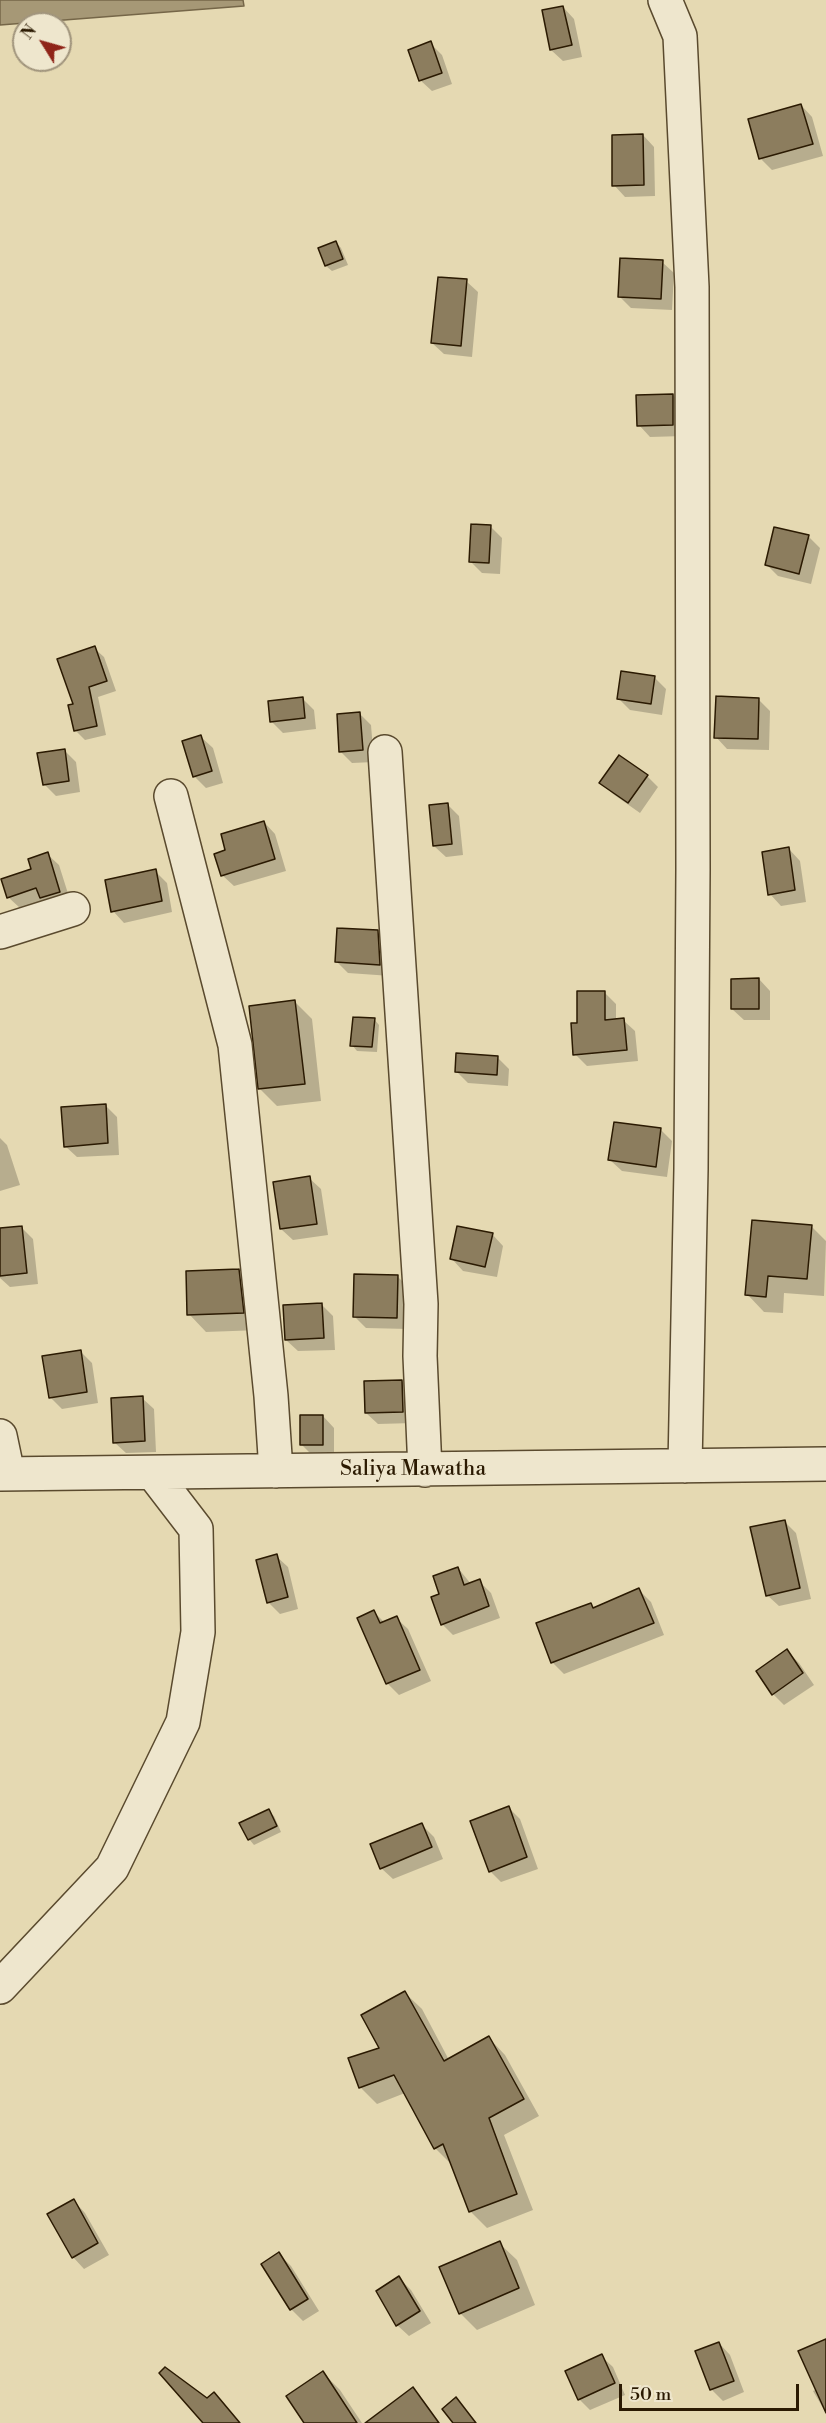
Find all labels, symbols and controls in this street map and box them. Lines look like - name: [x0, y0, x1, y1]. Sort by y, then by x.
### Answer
- north arrow: [12, 12, 72, 72]
- text: N: [17, 21, 41, 43]
- street label: Saliya Mawatha: [340, 1457, 486, 1483]
- scale bar: [622, 2372, 802, 2410]
- text: 50 m: [630, 2383, 671, 2406]

